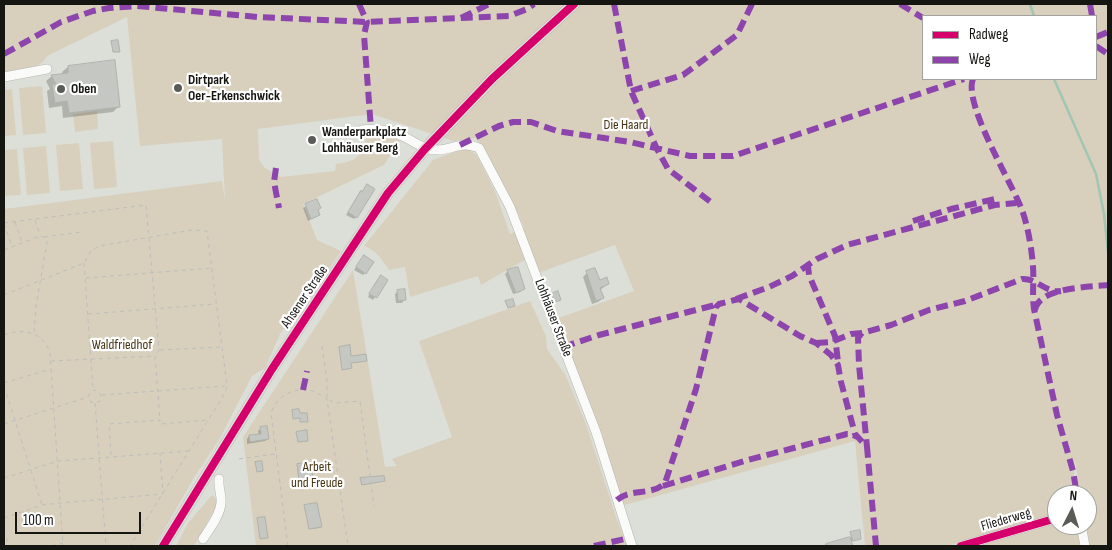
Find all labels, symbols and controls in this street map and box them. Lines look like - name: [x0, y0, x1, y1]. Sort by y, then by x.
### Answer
- legend: [922, 15, 1097, 80]
- text: Radweg: [969, 25, 1008, 44]
- text: Weg: [969, 50, 991, 69]
- place label: Dirtpark Oer-Erkenschwick: [188, 72, 280, 104]
- place label: Oben: [71, 81, 97, 97]
- marker: Dirtpark Oer-Erkenschwick: [172, 82, 184, 94]
- marker: Oben: [55, 83, 67, 95]
- park label: Die Haard: [604, 117, 648, 133]
- place label: Wanderparkplatz Lohhäuser Berg: [322, 124, 406, 156]
- marker: Wanderparkplatz Lohhäuser Berg: [306, 134, 318, 146]
- street label: Ahsener Straße: [278, 263, 332, 331]
- street label: Lohhäuser Straße: [530, 277, 576, 359]
- park label: Waldfriedhof: [92, 337, 152, 353]
- park label: Arbeit und Freude: [291, 459, 343, 492]
- north arrow: [1047, 485, 1097, 535]
- text: N: [1069, 487, 1078, 504]
- scale bar: [18, 502, 144, 534]
- street label: Fliederweg: [979, 505, 1033, 535]
- text: 100 m: [23, 511, 54, 530]

